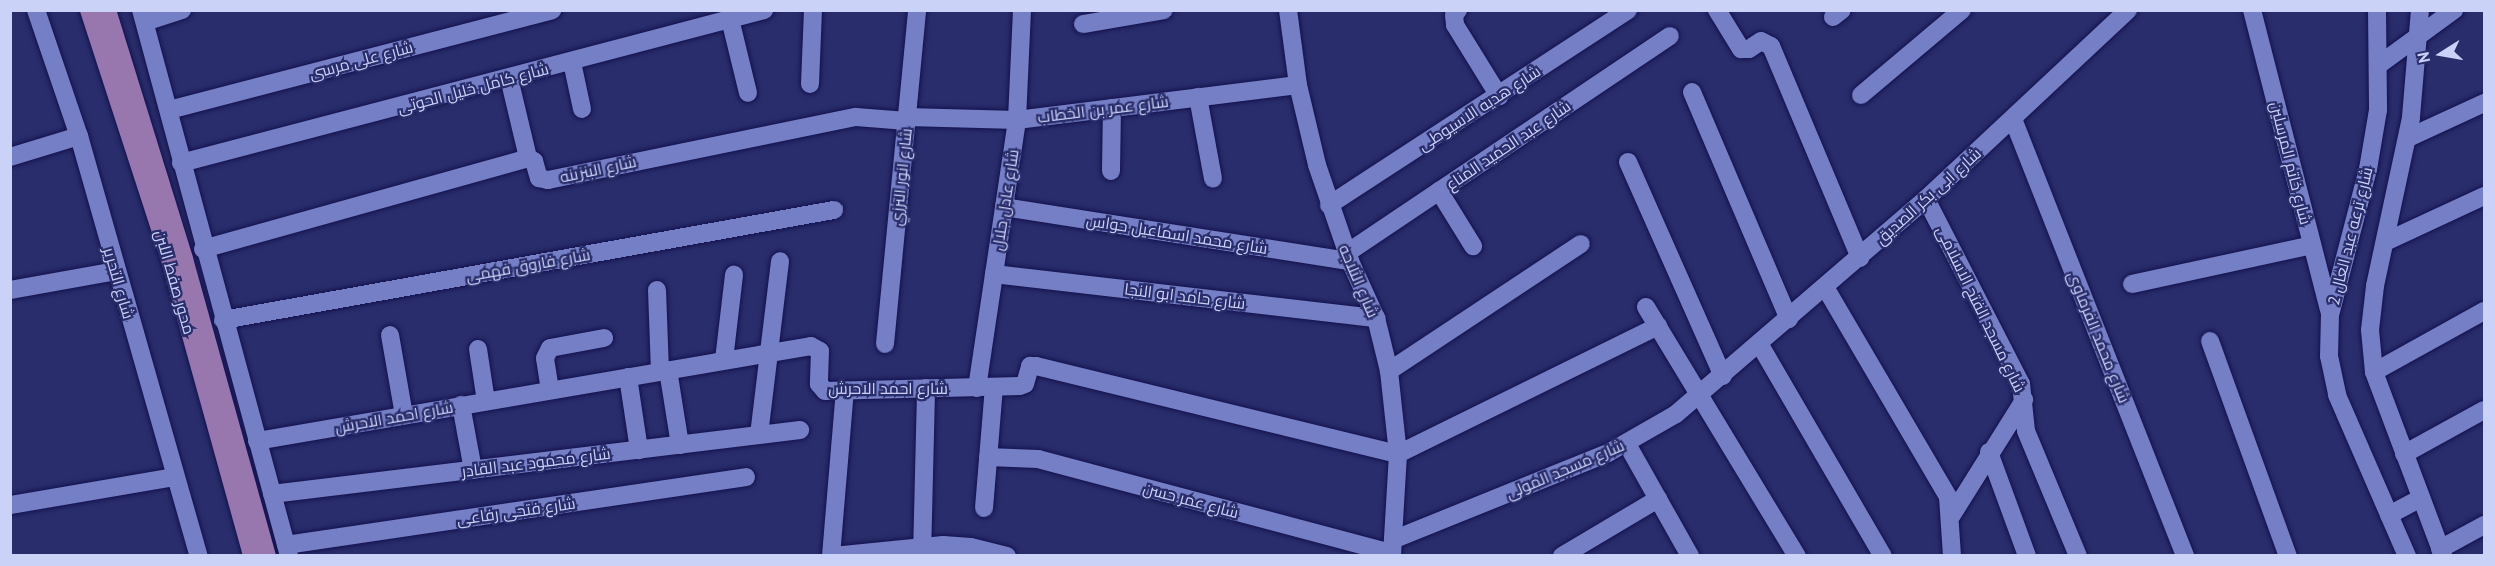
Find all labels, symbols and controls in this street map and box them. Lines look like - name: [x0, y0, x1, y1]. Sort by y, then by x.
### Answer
- north arrow: [2411, 24, 2471, 84]
- street label: شارع على مرسى: [307, 37, 415, 83]
- text: N: [2413, 50, 2434, 65]
- street label: شارع كامل خليل الحوتى: [395, 59, 551, 117]
- street label: شارع هديه الاسيوطى: [1414, 61, 1544, 155]
- street label: شارع عمر بن الخطاب: [1036, 91, 1170, 127]
- street label: شارع عبد الحميد المناع: [1442, 96, 1574, 194]
- street label: شارع خاتم المرسلين: [2266, 99, 2316, 227]
- street label: شارع انور الترزي: [886, 127, 916, 227]
- street label: شارع ابى بكر الصديق: [1871, 143, 1985, 249]
- street label: شارع عادل جلال: [988, 148, 1022, 252]
- street label: شارع البنزينه: [558, 152, 638, 186]
- street label: شارع ترعه عبد العال 2: [2324, 165, 2376, 307]
- street label: شارع محمد اسماعيل حواس: [1085, 210, 1269, 258]
- street label: شارع مسجد الفتح الاسلامى: [1932, 223, 2030, 395]
- street label: محور صفط اللبن: [151, 228, 199, 336]
- street label: شارع الثلاجه: [1335, 242, 1383, 320]
- street label: شارع التحرير: [100, 245, 138, 321]
- street label: شارع فاروق فهمى: [464, 245, 592, 285]
- street label: شارع محمد الفرماوى: [2064, 268, 2134, 406]
- street label: شارع حامد ابو النجا: [1123, 279, 1247, 313]
- street label: شارع احمد الاحرش: [828, 378, 948, 398]
- street label: شارع احمد الاحرش: [333, 397, 455, 437]
- street label: شارع مسجد المولى: [1503, 435, 1627, 503]
- street label: شارع محمود عبد القادر: [460, 443, 612, 481]
- street label: شارع عمر حسن: [1141, 478, 1241, 522]
- street label: شارع فتحى رفاعى: [455, 493, 577, 529]

